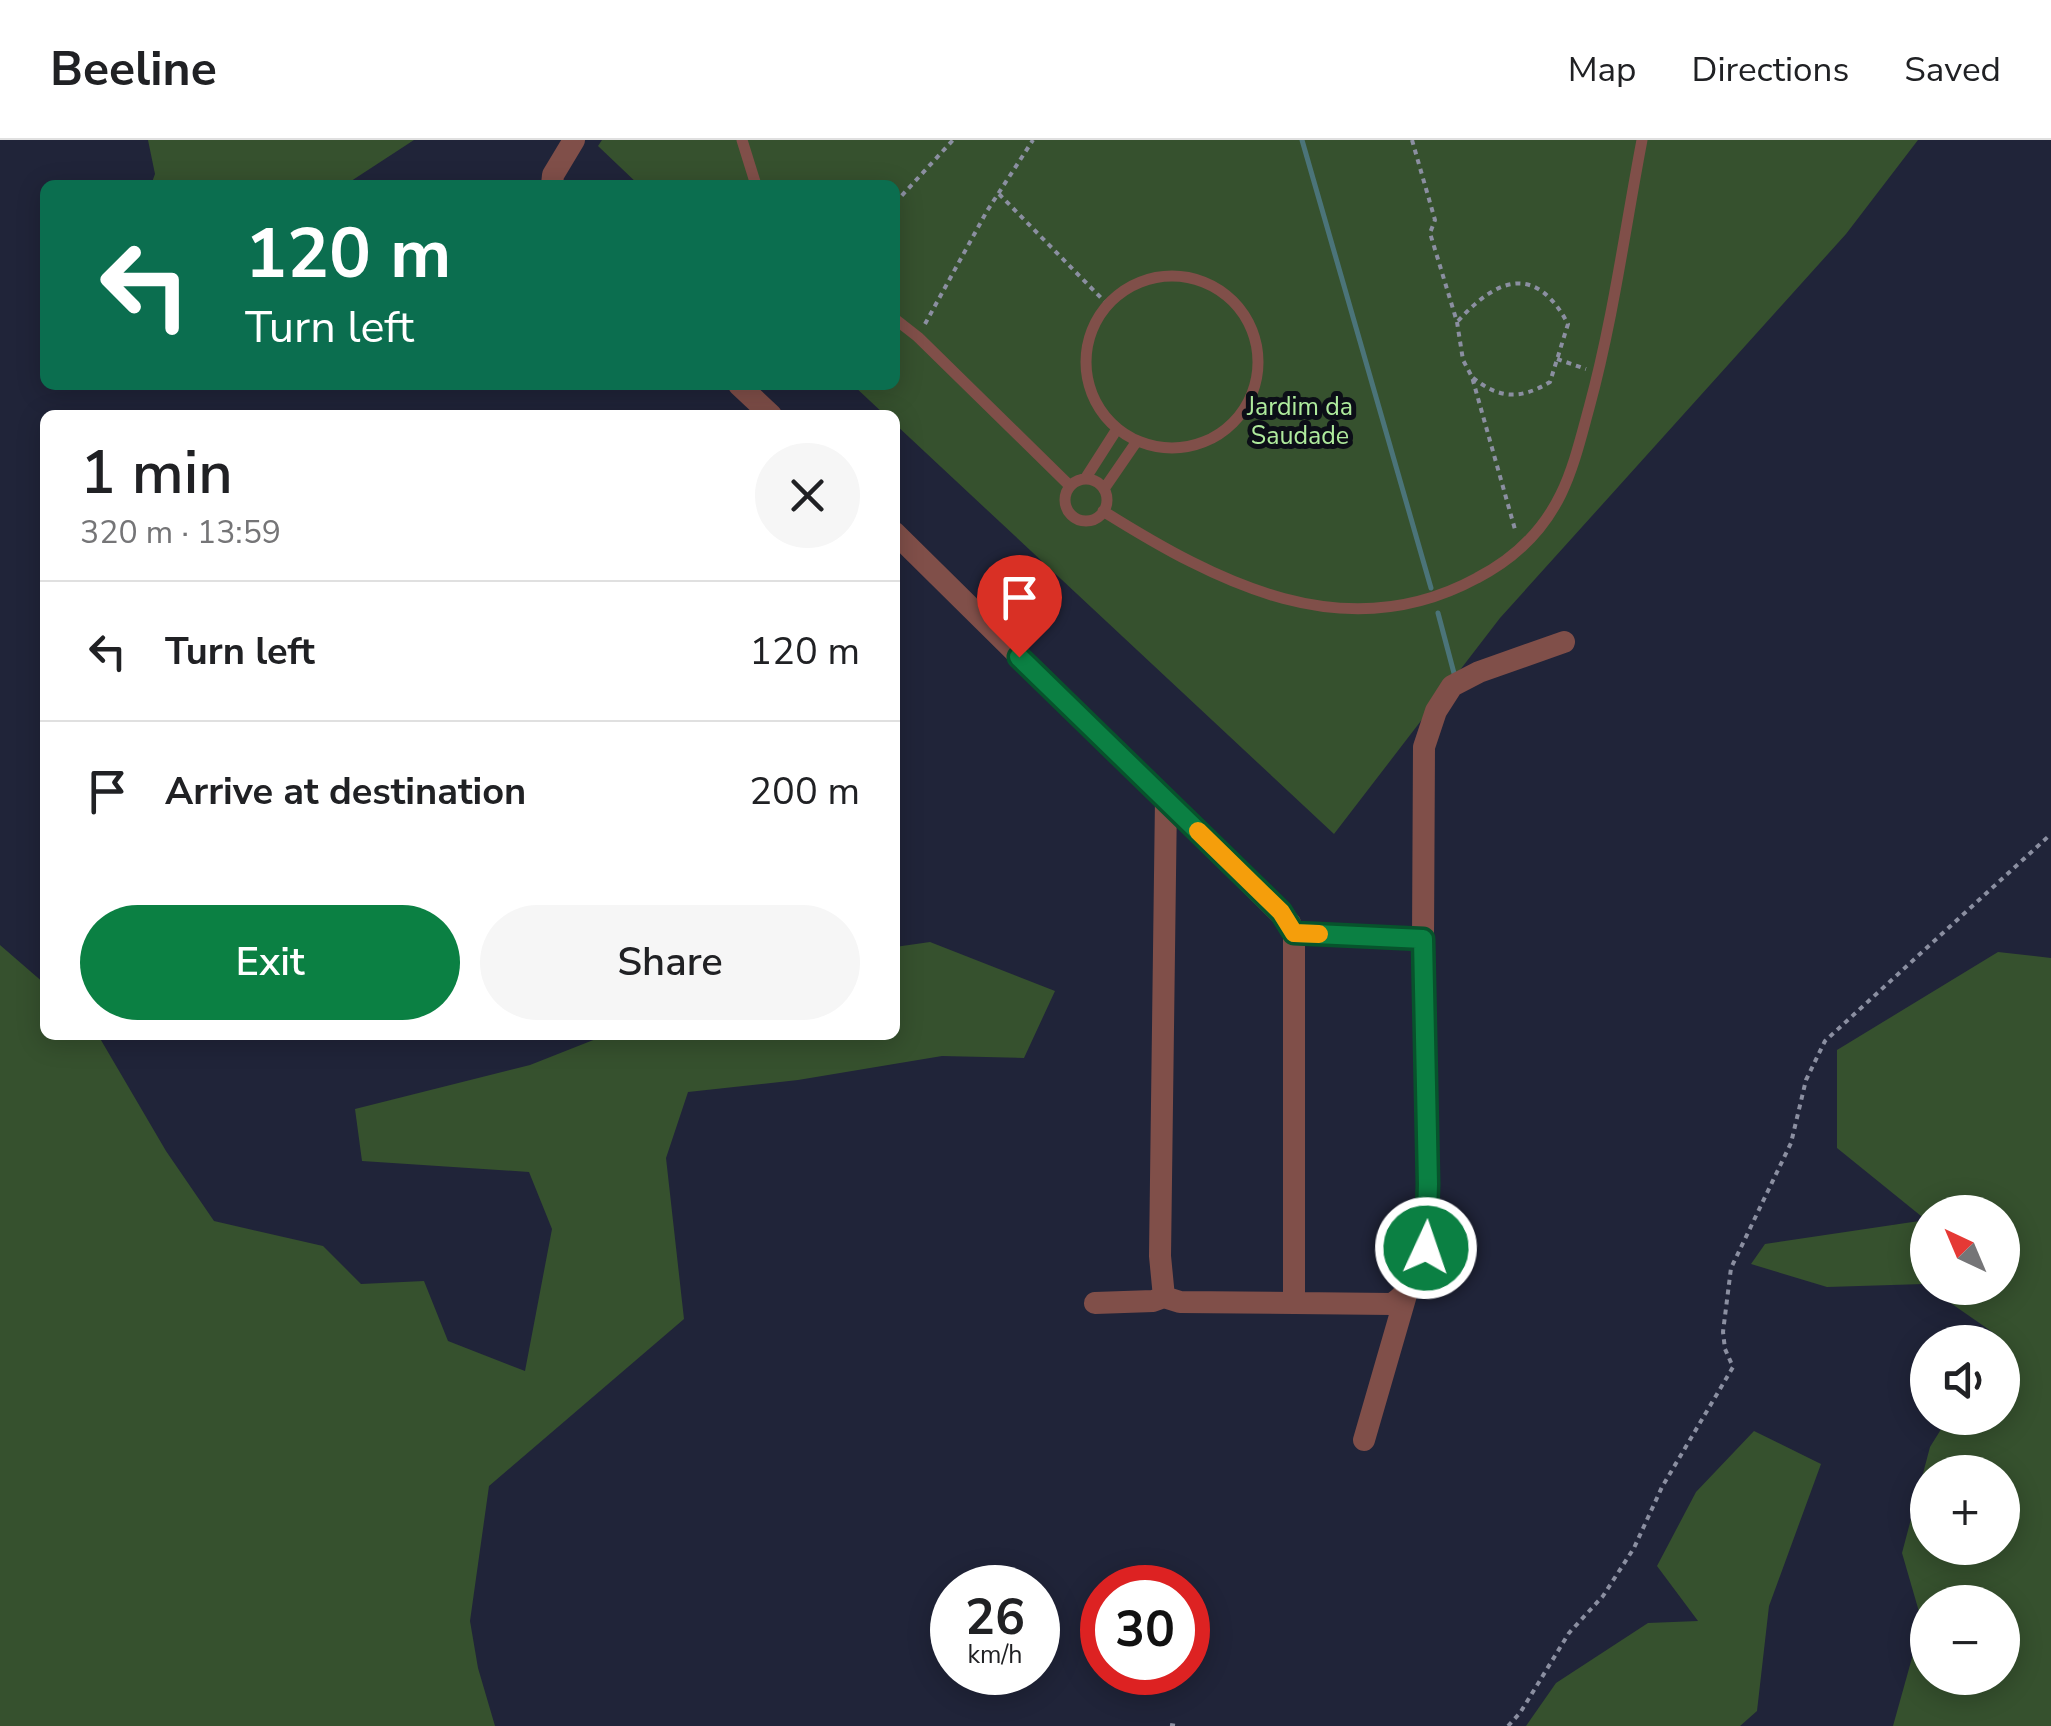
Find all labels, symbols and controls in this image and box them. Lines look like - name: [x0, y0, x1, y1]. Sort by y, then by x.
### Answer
- text: Beeline: [50, 36, 217, 102]
- text: Map: [1568, 46, 1637, 93]
- text: Directions: [1692, 46, 1849, 93]
- text: Saved: [1904, 46, 2001, 93]
- text: 120 m: [245, 206, 451, 302]
- icon: left: [80, 220, 210, 350]
- text: Turn left: [245, 297, 414, 358]
- park label: Jardim da Saudade: [1246, 390, 1353, 453]
- text: 1 min: [80, 432, 233, 514]
- button: close: [755, 443, 860, 548]
- text: 320 m · 13:59: [80, 511, 281, 554]
- pin: [977, 555, 1062, 658]
- icon: arrive: [992, 570, 1047, 625]
- icon: left: [80, 624, 135, 679]
- text: Turn left: [165, 626, 315, 677]
- text: 120 m: [749, 626, 860, 677]
- icon: arrive: [80, 764, 135, 819]
- text: Arrive at destination: [165, 766, 526, 817]
- text: 200 m: [749, 766, 860, 817]
- button: Exit: [80, 905, 460, 1020]
- button: Share: [480, 905, 860, 1020]
- north arrow: [1910, 1195, 2020, 1305]
- map controls: [1910, 1195, 2020, 1695]
- position arrow: [1374, 1196, 1478, 1300]
- button: sound: [1910, 1325, 2020, 1435]
- button: +: [1910, 1455, 2020, 1565]
- speed limit sign: 30: [1080, 1565, 1210, 1695]
- text: 26: [965, 1583, 1025, 1652]
- button: −: [1910, 1585, 2020, 1695]
- text: km/h: [967, 1638, 1023, 1672]

